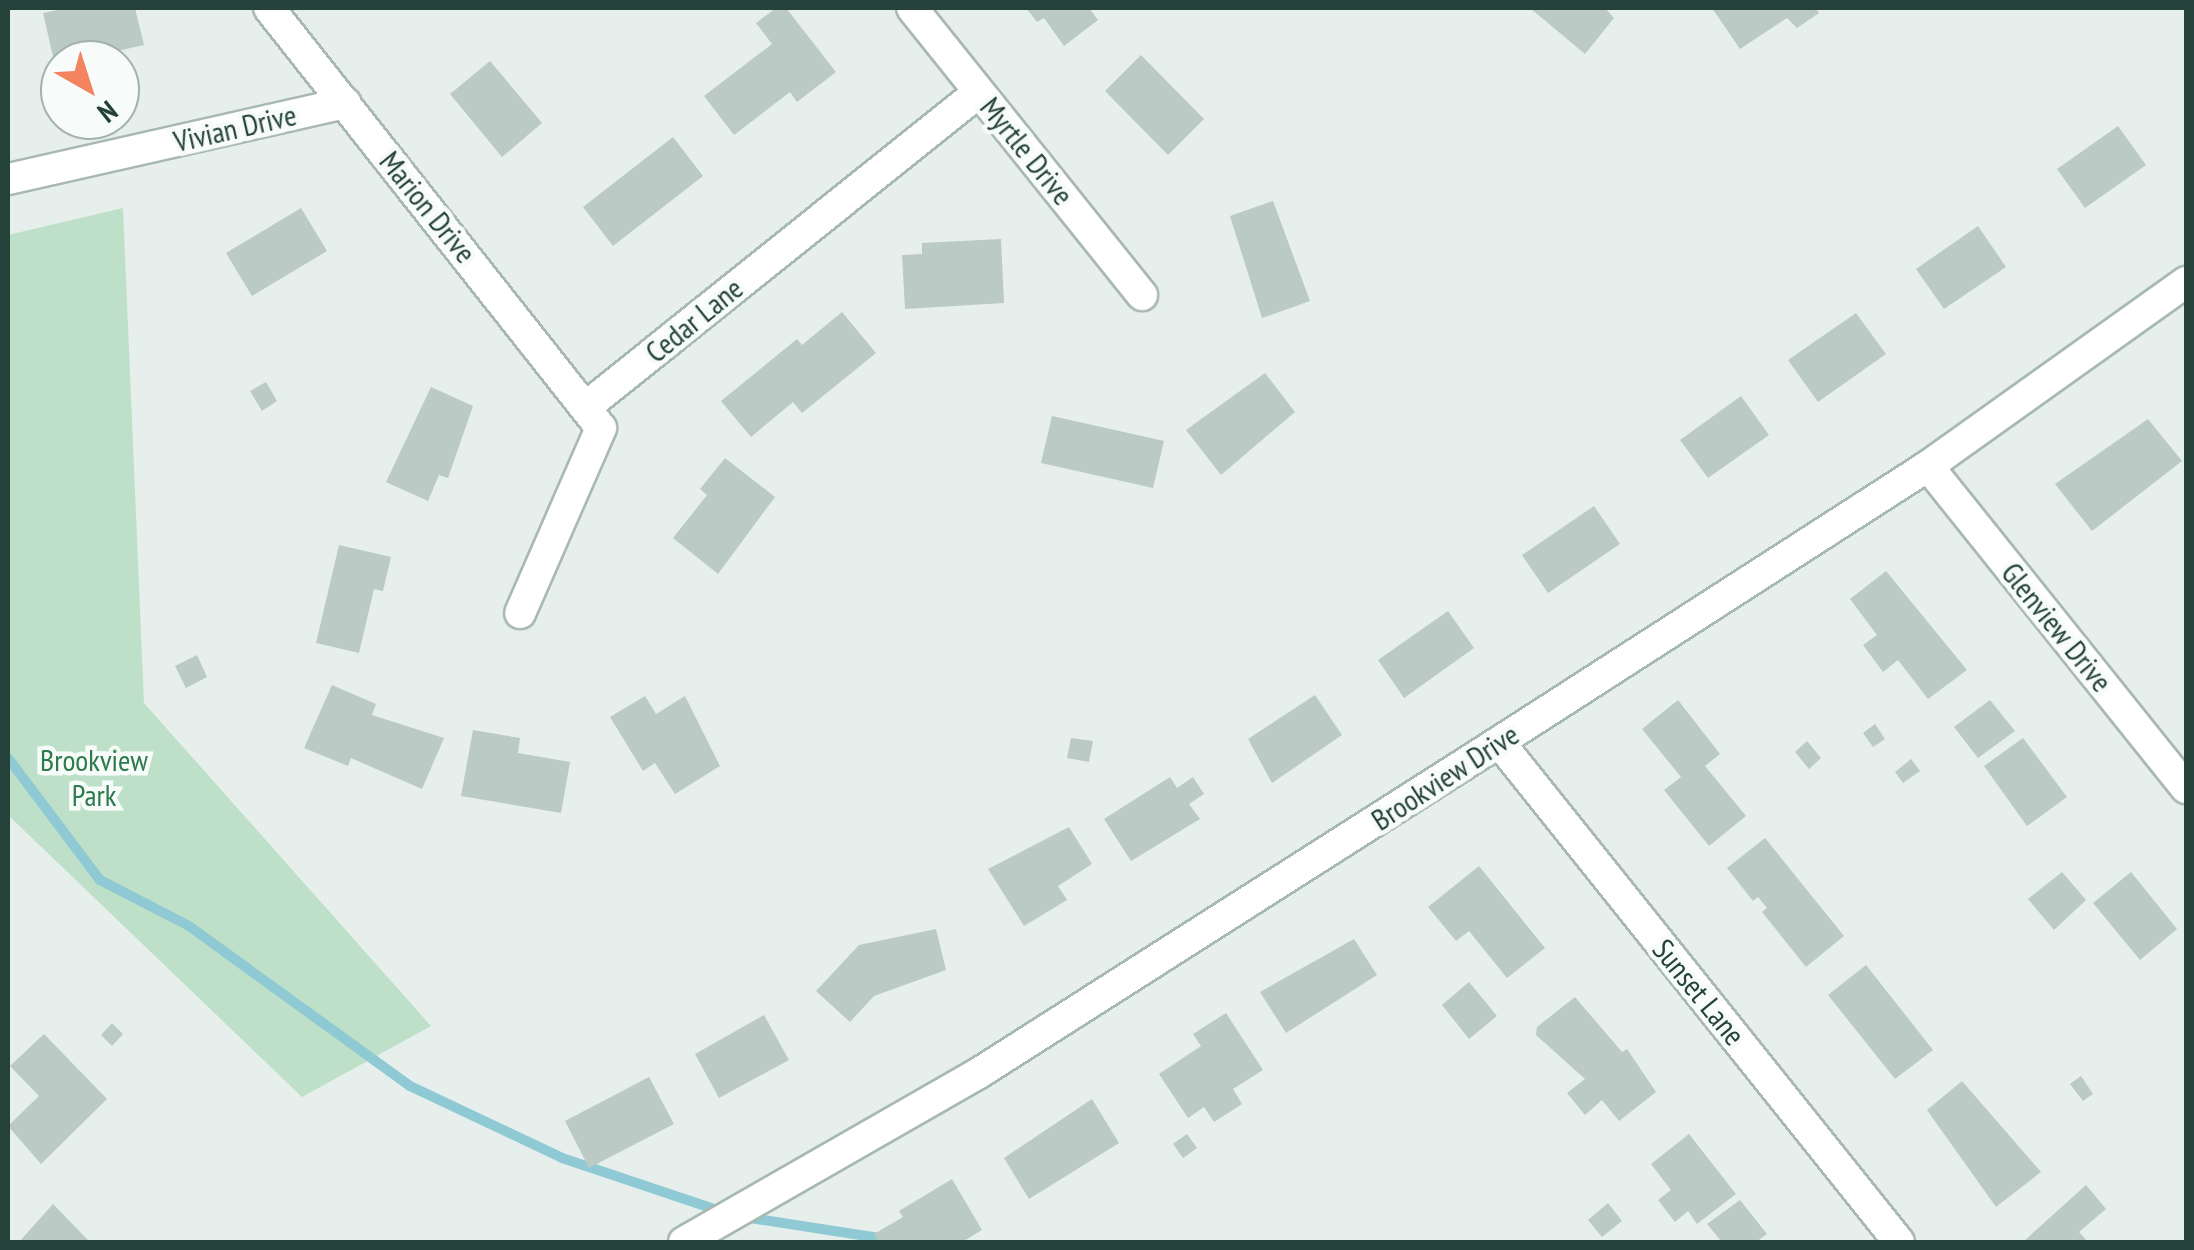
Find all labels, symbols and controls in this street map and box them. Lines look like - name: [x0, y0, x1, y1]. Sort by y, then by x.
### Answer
- north arrow: [40, 40, 140, 140]
- street label: Myrtle Drive: [973, 90, 1081, 212]
- text: N: [90, 93, 125, 131]
- street label: Vivian Drive: [170, 96, 300, 160]
- street label: Marion Drive: [372, 144, 484, 270]
- street label: Cedar Lane: [638, 270, 750, 370]
- street label: Glenview Drive: [1994, 555, 2120, 699]
- street label: Brookview Drive: [1364, 716, 1526, 838]
- park label: Brookview Park: [40, 742, 148, 812]
- street label: Sunset Lane: [1645, 932, 1753, 1052]

